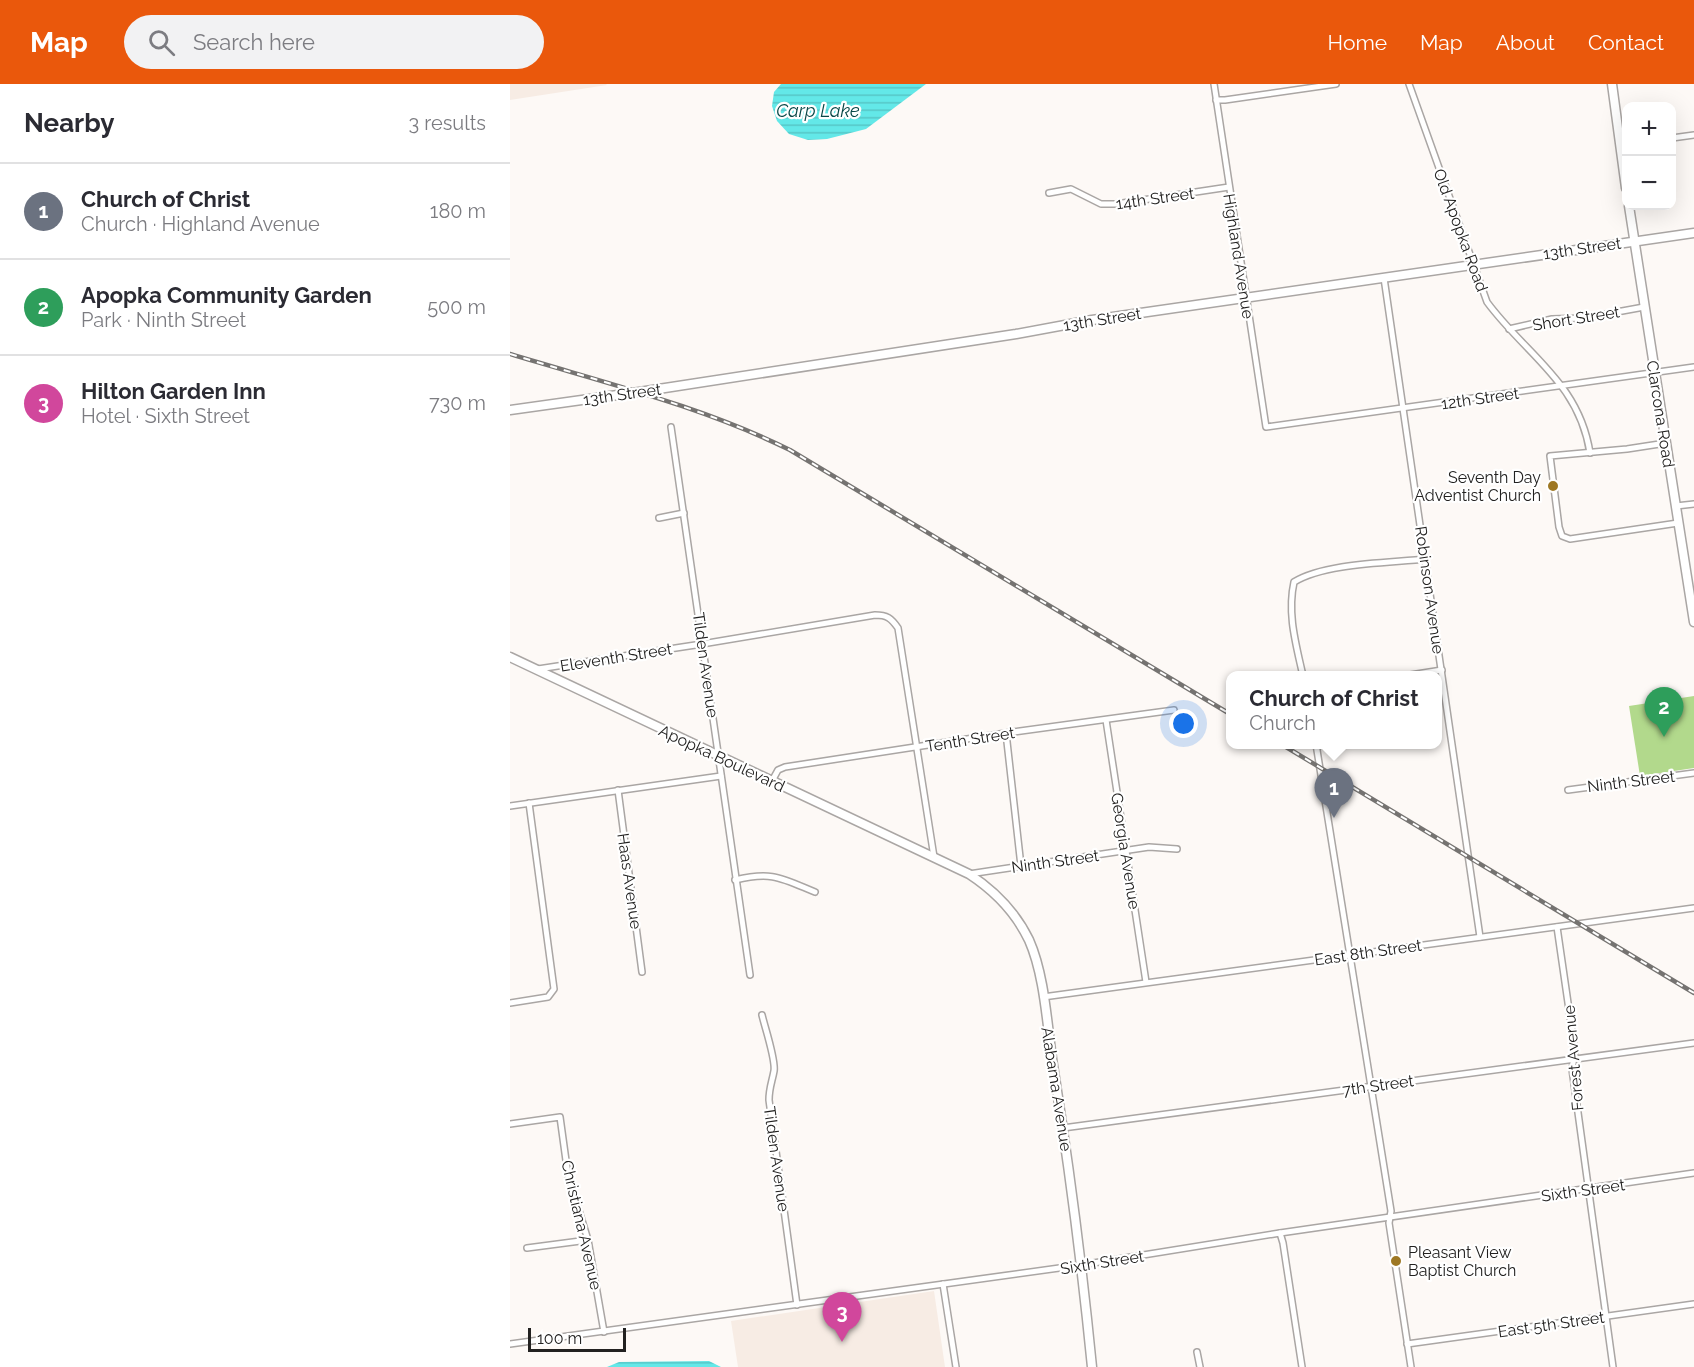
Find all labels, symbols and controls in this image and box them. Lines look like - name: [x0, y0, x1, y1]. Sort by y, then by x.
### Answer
- search box: [124, 15, 544, 69]
- text: Map: [30, 26, 88, 59]
- icon: search: [145, 26, 178, 59]
- text: Search here: [193, 29, 315, 55]
- text: Home: [1328, 30, 1387, 55]
- text: Map: [1420, 30, 1463, 55]
- text: About: [1496, 30, 1555, 55]
- text: Contact: [1588, 30, 1664, 55]
- water label: Carp Lake: [776, 100, 860, 121]
- map controls: [1622, 102, 1676, 210]
- button: +: [1622, 102, 1676, 156]
- text: Nearby: [24, 108, 114, 138]
- text: 3 results: [408, 111, 486, 135]
- button: −: [1622, 156, 1676, 210]
- street label: Old Apopka Road: [1429, 166, 1492, 294]
- street label: 14th Street: [1115, 184, 1196, 213]
- text: Church of Christ: [81, 186, 250, 212]
- street label: Highland Avenue: [1219, 192, 1258, 320]
- text: 1: [39, 199, 48, 223]
- text: 180 m: [430, 199, 486, 223]
- text: Church · Highland Avenue: [81, 212, 320, 236]
- street label: 13th Street: [1542, 234, 1623, 263]
- text: Apopka Community Garden: [81, 282, 372, 308]
- text: 2: [38, 295, 49, 319]
- text: 500 m: [427, 295, 486, 319]
- street label: Short Street: [1531, 302, 1622, 335]
- street label: 13th Street: [1062, 304, 1143, 335]
- text: Park · Ninth Street: [81, 308, 246, 332]
- street label: Clarcona Road: [1643, 359, 1678, 469]
- text: Hilton Garden Inn: [81, 378, 266, 404]
- street label: 13th Street: [582, 380, 663, 409]
- street label: 12th Street: [1440, 384, 1521, 413]
- text: 3: [38, 391, 49, 415]
- text: 730 m: [429, 391, 486, 415]
- text: Hotel · Sixth Street: [81, 404, 250, 428]
- place label: Seventh Day Adventist Church: [1414, 468, 1541, 505]
- marker: Seventh Day Adventist Church: [1546, 479, 1560, 493]
- street label: Robinson Avenue: [1411, 525, 1448, 655]
- street label: Tilden Avenue: [689, 611, 722, 719]
- street label: Eleventh Street: [559, 639, 674, 676]
- popup: [1226, 671, 1442, 749]
- text: Church of Christ: [1249, 685, 1419, 711]
- pin: 2: [1644, 688, 1684, 737]
- your location: [1169, 709, 1198, 738]
- text: Church: [1249, 711, 1316, 735]
- street label: Apopka Boulevard: [656, 721, 788, 796]
- street label: Tenth Street: [924, 723, 1017, 756]
- street label: Ninth Street: [1586, 767, 1677, 796]
- pin: 1: [1314, 768, 1354, 818]
- street label: Georgia Avenue: [1107, 792, 1144, 911]
- street label: Haas Avenue: [613, 832, 646, 930]
- street label: Ninth Street: [1010, 846, 1101, 877]
- street label: East 8th Street: [1313, 935, 1424, 969]
- street label: Forest Avenue: [1559, 1004, 1588, 1112]
- street label: Alabama Avenue: [1037, 1026, 1076, 1153]
- street label: 7th Street: [1341, 1071, 1416, 1100]
- street label: Tilden Avenue: [760, 1105, 793, 1213]
- street label: Christiana Avenue: [557, 1158, 606, 1292]
- street label: Sixth Street: [1540, 1175, 1627, 1206]
- place label: Pleasant View Baptist Church: [1408, 1243, 1516, 1280]
- street label: Sixth Street: [1059, 1246, 1146, 1278]
- marker: Pleasant View Baptist Church: [1389, 1254, 1403, 1268]
- pin: 3: [822, 1292, 862, 1342]
- street label: East 5th Street: [1497, 1308, 1606, 1341]
- scale bar: [528, 1325, 626, 1352]
- text: 100 m: [537, 1329, 582, 1348]

